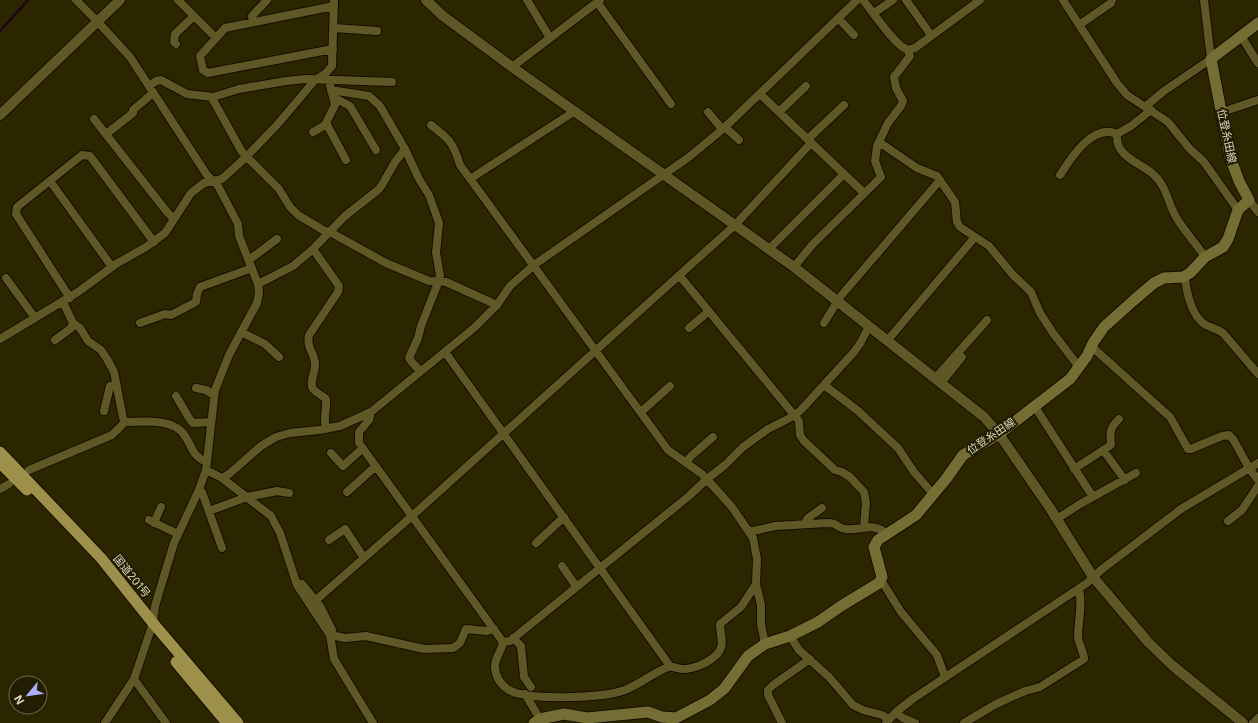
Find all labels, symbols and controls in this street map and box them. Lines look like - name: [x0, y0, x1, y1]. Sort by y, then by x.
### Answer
- street label: 位登糸田線: [1214, 108, 1240, 164]
- street label: 位登糸田線: [964, 415, 1018, 457]
- street label: 国道201号: [110, 552, 154, 600]
- north arrow: [8, 675, 48, 715]
- text: N: [11, 693, 27, 707]

